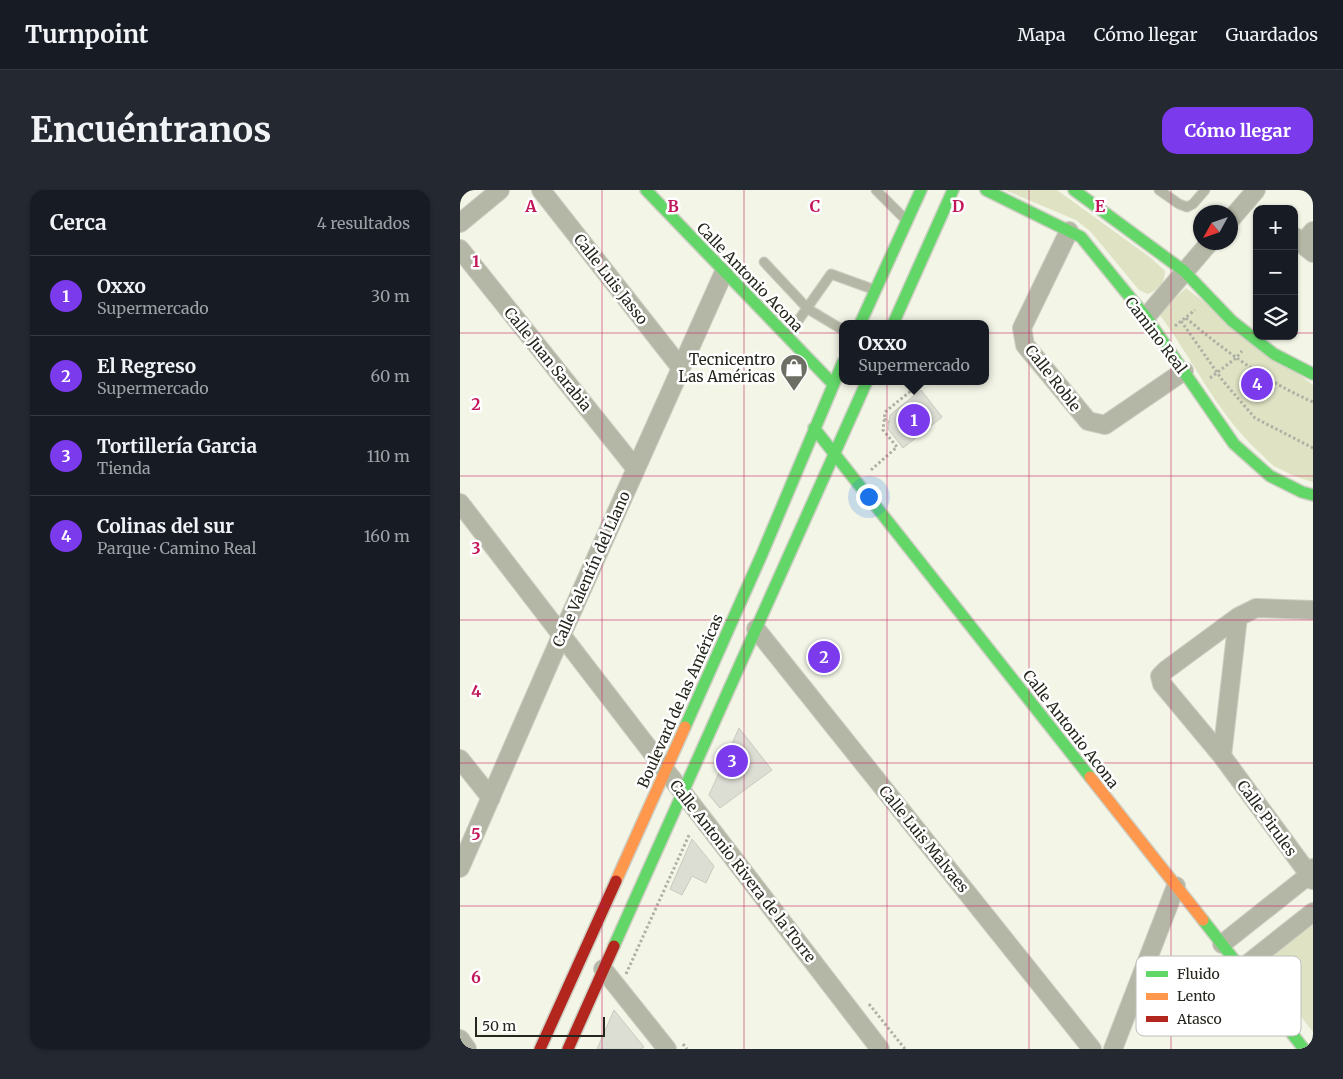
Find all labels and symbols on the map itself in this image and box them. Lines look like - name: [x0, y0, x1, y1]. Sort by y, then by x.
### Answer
- text: A: [524, 196, 537, 216]
- text: B: [667, 196, 679, 216]
- text: C: [810, 196, 820, 216]
- text: D: [952, 196, 964, 216]
- text: E: [1095, 196, 1106, 216]
- north arrow: [1193, 205, 1238, 250]
- street label: Calle Antonio Acona: [693, 218, 807, 336]
- street label: Calle Luis Jasso: [570, 230, 652, 328]
- text: 1: [472, 251, 480, 271]
- street label: Camino Real: [1121, 293, 1191, 377]
- street label: Calle Juan Sarabia: [500, 303, 596, 415]
- street label: Calle Roble: [1021, 341, 1085, 415]
- place label: Tecnicentro Las Américas: [678, 350, 775, 386]
- shop icon: Tecnicentro Las Américas: [779, 353, 809, 392]
- pin: 4: [1241, 365, 1273, 403]
- text: 2: [471, 394, 481, 414]
- pin: 1: [898, 401, 930, 439]
- your location: [856, 484, 882, 510]
- street label: Calle Valentín del Llano: [548, 488, 634, 650]
- text: 3: [471, 538, 481, 558]
- street label: Boulevard de las Américas: [633, 611, 727, 791]
- pin: 2: [808, 638, 840, 676]
- street label: Calle Antonio Acona: [1019, 666, 1123, 792]
- text: 4: [471, 681, 481, 701]
- pin: 3: [716, 742, 748, 780]
- street label: Calle Antonio Rivera de la Torre: [666, 776, 820, 966]
- street label: Calle Pirules: [1233, 776, 1301, 860]
- street label: Calle Luis Malvaes: [875, 782, 973, 896]
- text: 5: [471, 824, 481, 844]
- legend: [1136, 956, 1301, 1036]
- text: Fluido: [1177, 965, 1220, 983]
- text: 6: [471, 967, 481, 987]
- text: Lento: [1177, 987, 1216, 1005]
- text: Atasco: [1176, 1010, 1222, 1028]
- scale bar: [475, 1014, 605, 1037]

